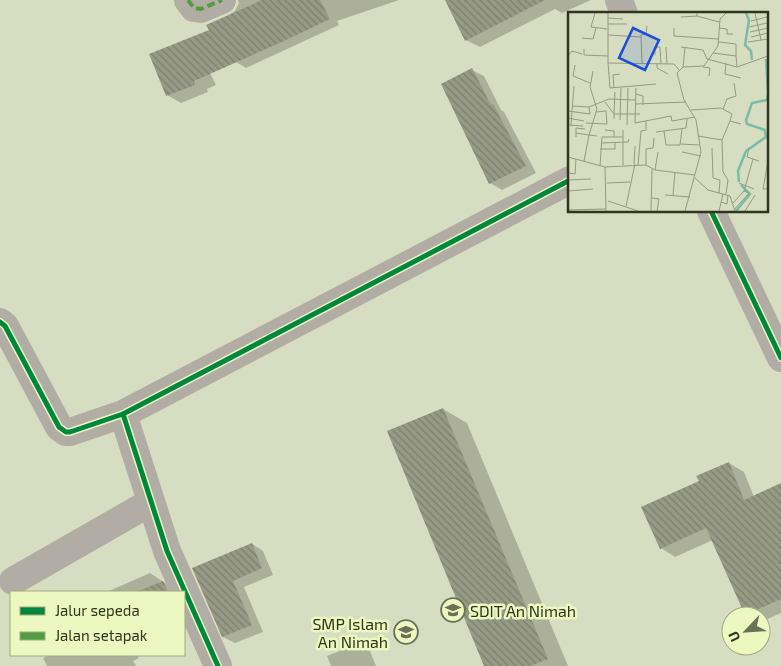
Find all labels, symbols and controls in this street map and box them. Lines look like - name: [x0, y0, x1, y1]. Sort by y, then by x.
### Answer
- inset map: [568, 12, 768, 212]
- legend: [10, 591, 185, 656]
- school or university icon: SDIT An Nimah: [440, 597, 466, 623]
- text: Jalur sepeda: [55, 601, 140, 619]
- place label: SDIT An Nimah: [470, 601, 576, 620]
- north arrow: [721, 606, 771, 656]
- place label: SMP Islam An Nimah: [312, 614, 388, 651]
- school or university icon: SMP Islam An Nimah: [393, 619, 419, 645]
- text: Jalan setapak: [55, 626, 148, 644]
- text: U: [724, 629, 743, 645]

